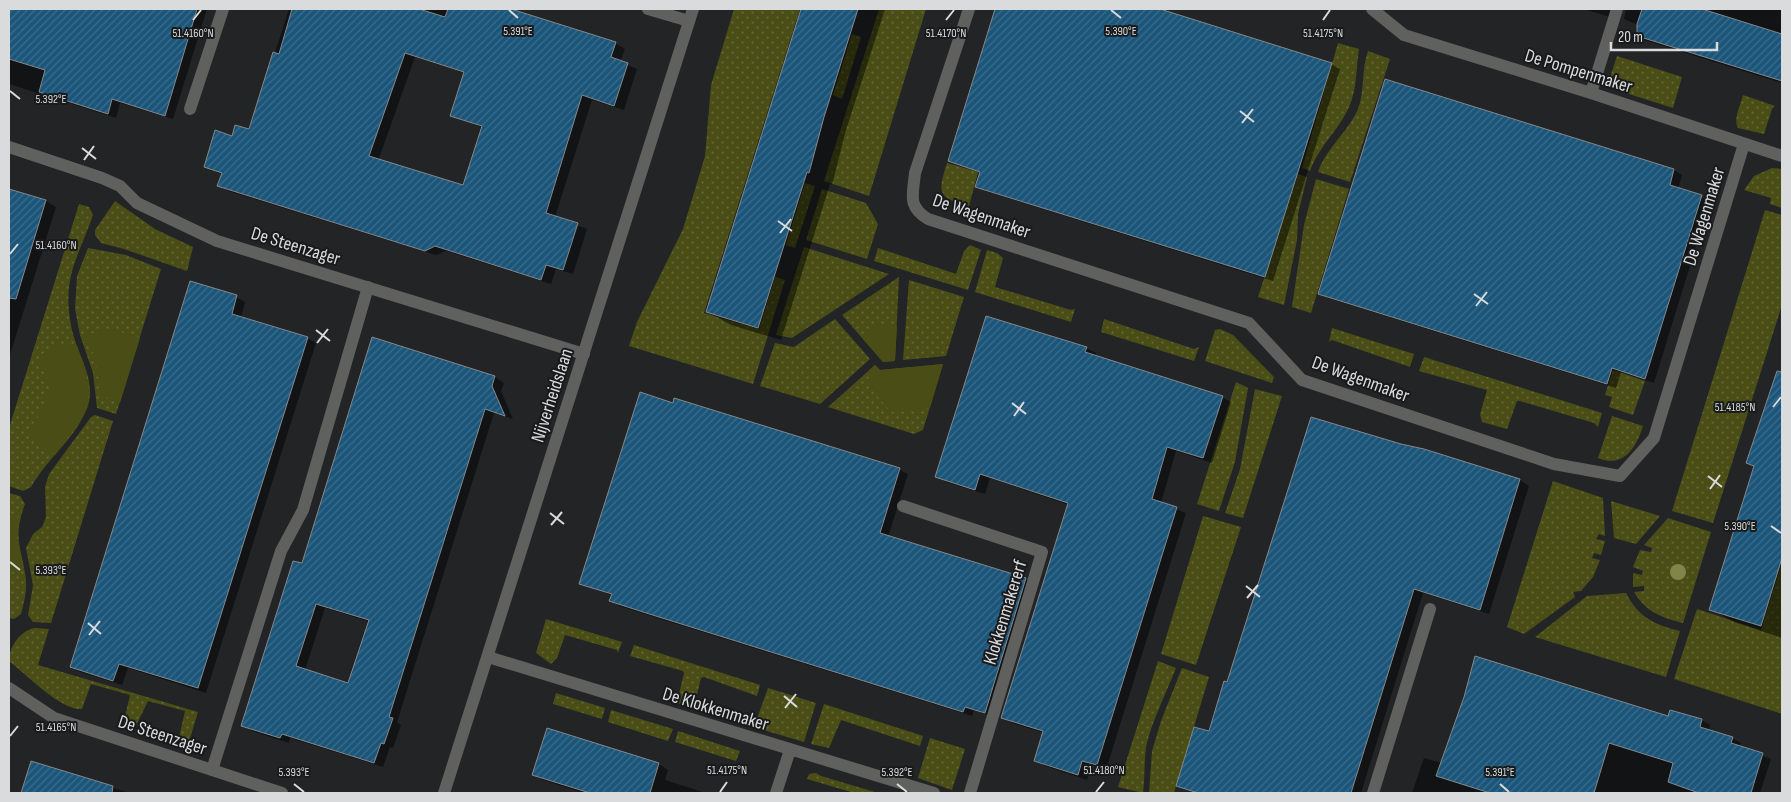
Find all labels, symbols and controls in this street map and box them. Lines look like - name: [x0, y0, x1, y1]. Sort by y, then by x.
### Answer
- scale bar: [1611, 20, 1717, 52]
- text: 5.391°E: [503, 24, 533, 39]
- text: 5.390°E: [1105, 24, 1137, 39]
- text: 51.4160°N: [172, 26, 214, 41]
- text: 51.4170°N: [926, 26, 966, 41]
- text: 51.4175°N: [1303, 26, 1343, 41]
- text: 20 m: [1618, 28, 1643, 47]
- street label: De Pompenmaker: [1522, 44, 1636, 99]
- text: 5.392°E: [36, 92, 66, 107]
- street label: De Wagenmaker: [1679, 164, 1731, 269]
- street label: De Wagenmaker: [930, 189, 1034, 244]
- street label: De Steenzager: [248, 222, 343, 271]
- text: 51.4160°N: [35, 238, 77, 253]
- street label: Nijverheidslaan: [526, 346, 578, 445]
- street label: De Wagenmaker: [1309, 351, 1413, 408]
- text: 51.4185°N: [1715, 400, 1755, 415]
- text: 5.390°E: [1724, 519, 1756, 534]
- street label: Klokkenmakererf: [979, 557, 1032, 668]
- text: 5.393°E: [36, 563, 67, 578]
- street label: De Klokkenmaker: [660, 682, 772, 737]
- street label: De Steenzager: [115, 710, 210, 761]
- text: 51.4165°N: [36, 720, 76, 735]
- text: 51.4175°N: [707, 763, 747, 778]
- text: 51.4180°N: [1083, 763, 1125, 778]
- text: 5.393°E: [279, 765, 310, 780]
- text: 5.392°E: [882, 765, 912, 780]
- text: 5.391°E: [1485, 765, 1515, 780]

